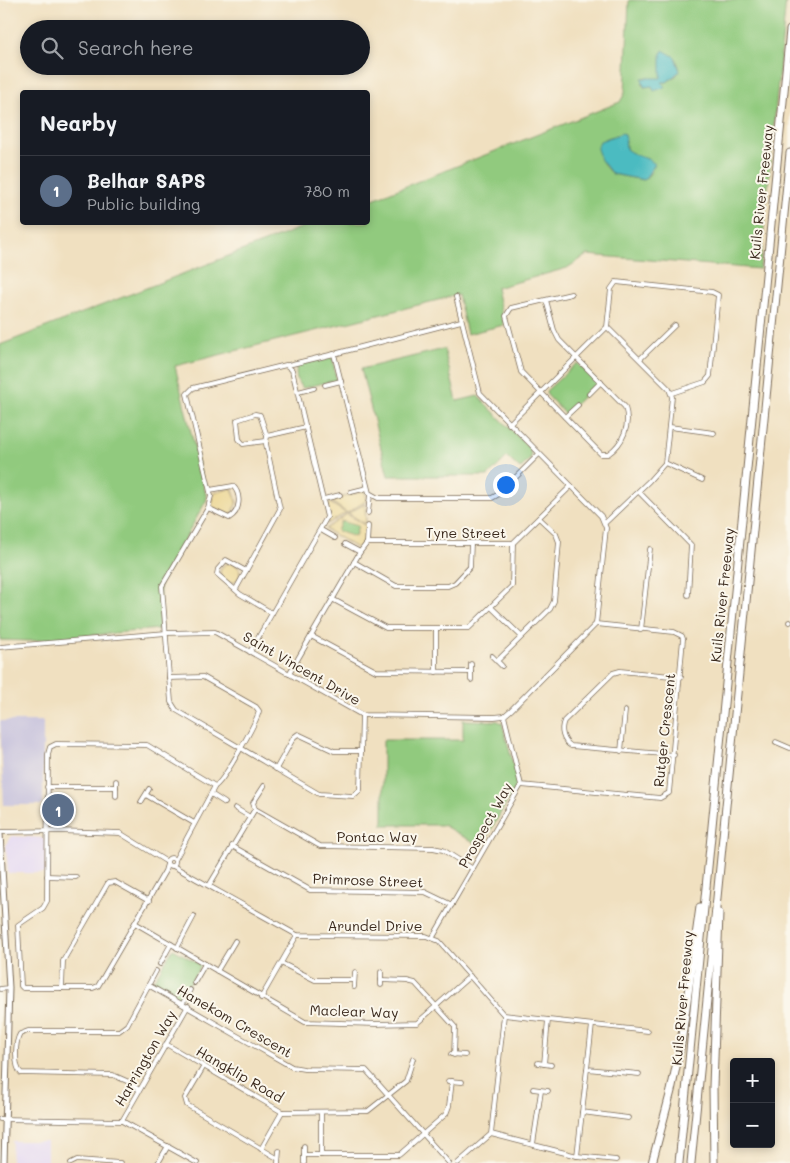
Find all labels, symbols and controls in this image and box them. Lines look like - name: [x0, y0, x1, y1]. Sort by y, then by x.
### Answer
- search box: [20, 20, 370, 75]
- icon: search: [38, 34, 66, 62]
- text: Search here: [78, 35, 194, 60]
- text: Nearby: [40, 109, 117, 136]
- street label: Kuils River Freeway: [744, 124, 778, 260]
- text: Belhar SAPS: [87, 168, 206, 193]
- text: 1: [52, 180, 60, 201]
- text: 780 m: [304, 180, 350, 201]
- text: Public building: [87, 193, 200, 214]
- your location: [493, 472, 519, 498]
- street label: Tyne Street: [426, 523, 506, 542]
- street label: Kuils River Freeway: [705, 527, 739, 663]
- street label: Saint Vincent Drive: [240, 627, 364, 709]
- street label: Rutger Crescent: [649, 672, 679, 788]
- street label: Prospect Way: [454, 779, 516, 871]
- pin: 1: [42, 791, 74, 829]
- street label: Pontac Way: [337, 827, 417, 846]
- street label: Primrose Street: [312, 869, 424, 891]
- street label: Arundel Drive: [328, 916, 422, 935]
- street label: Kuils River Freeway: [667, 930, 697, 1066]
- street label: Hanekom Crescent: [174, 980, 296, 1062]
- street label: Maclear Way: [309, 1000, 399, 1022]
- street label: Harrington Way: [110, 1007, 180, 1109]
- street label: Hangklip Road: [193, 1041, 287, 1107]
- map controls: [730, 1058, 775, 1148]
- button: +: [730, 1058, 775, 1103]
- button: −: [730, 1103, 775, 1148]

